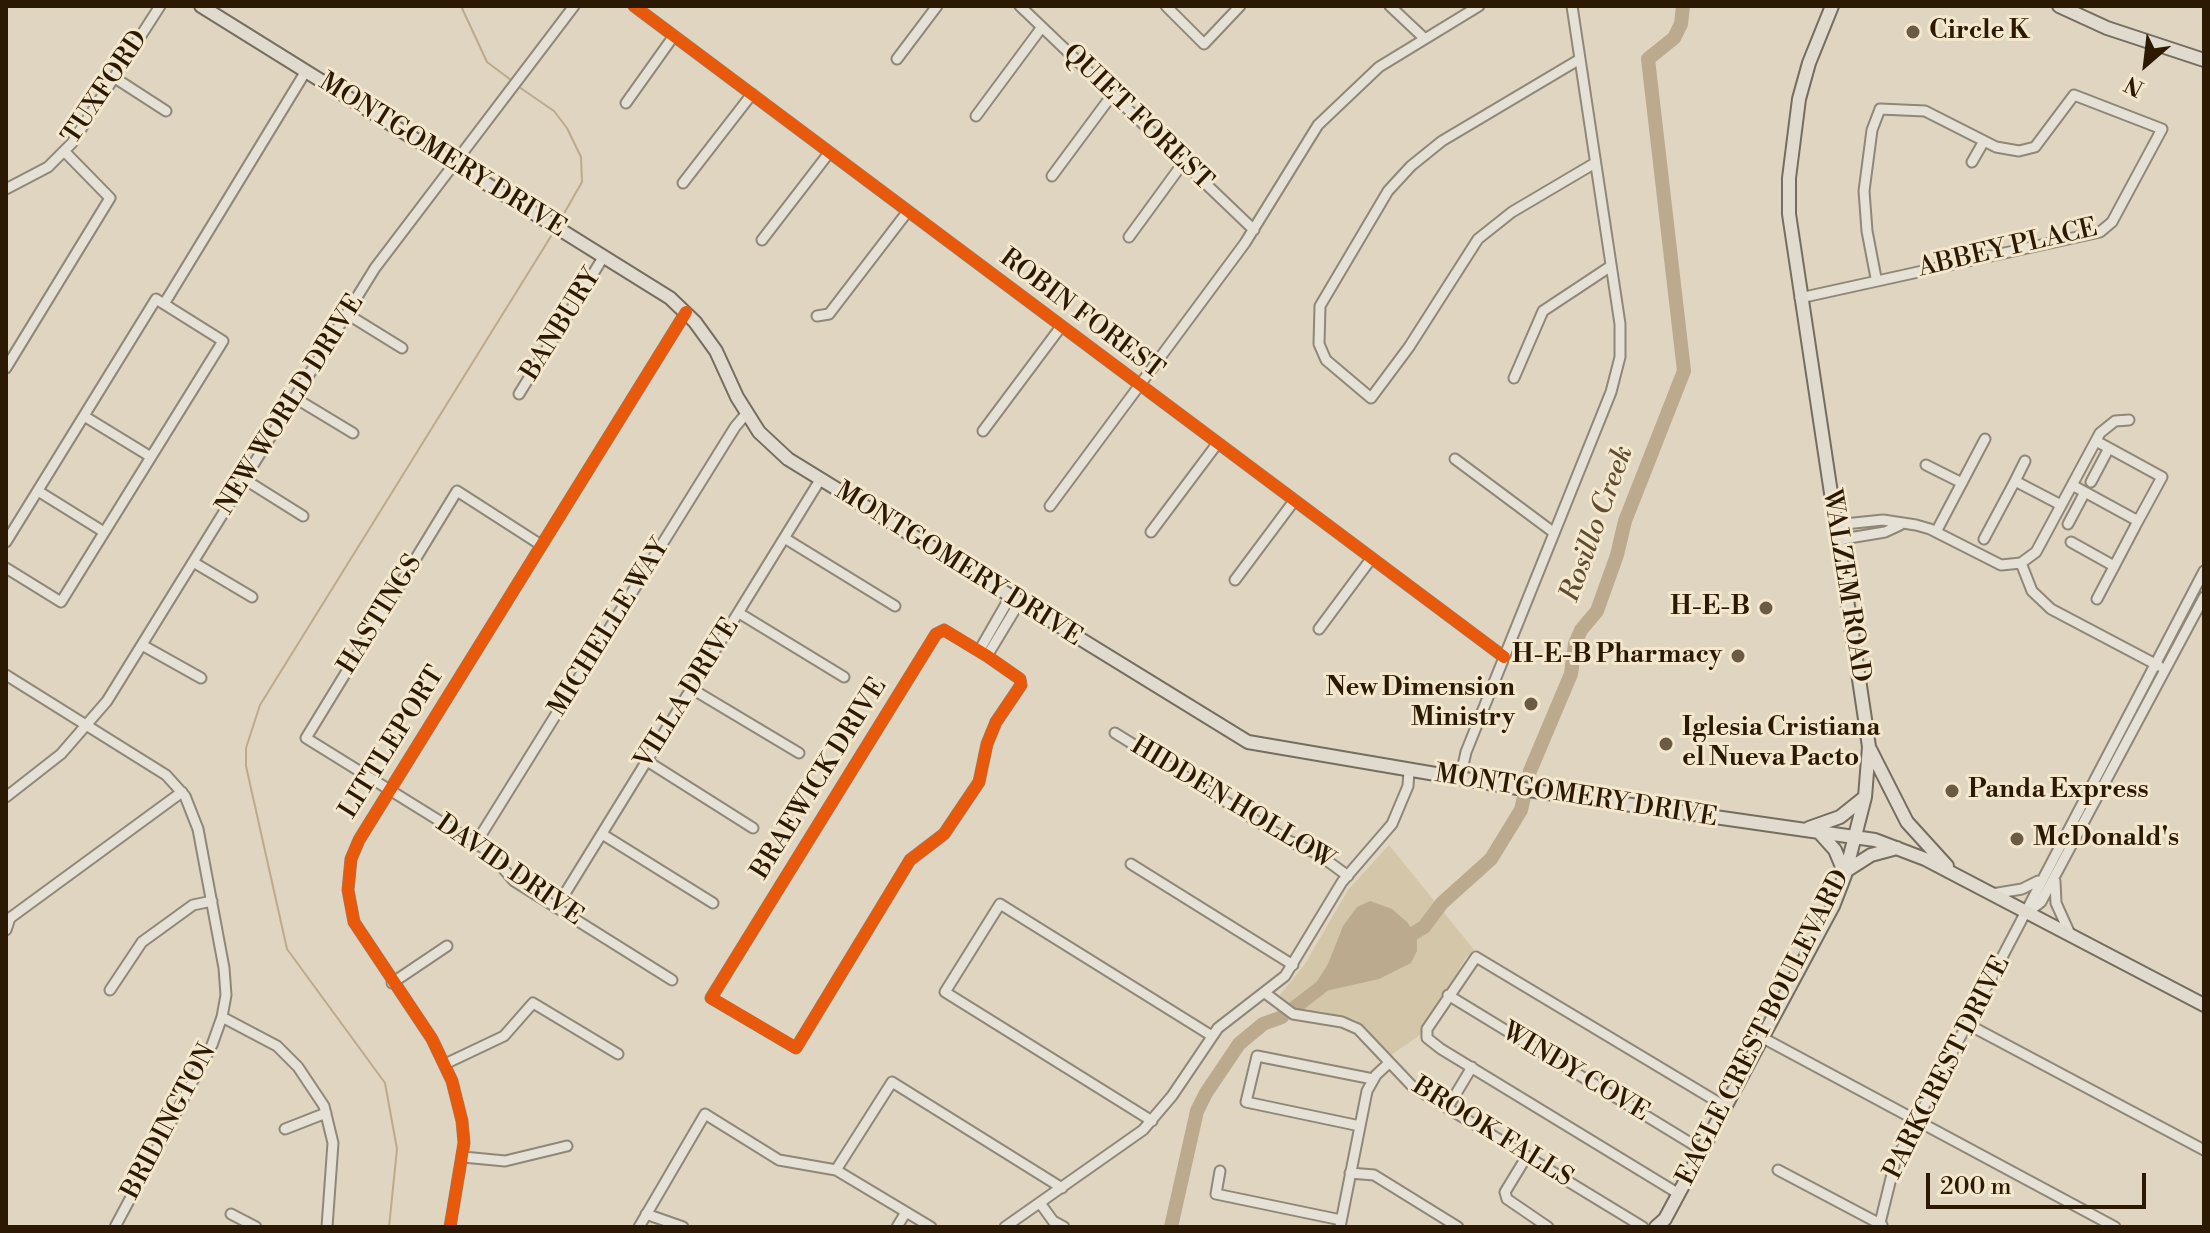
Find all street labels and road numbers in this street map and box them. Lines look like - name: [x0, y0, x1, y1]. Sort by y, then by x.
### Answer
- street label: TUXFORD: [57, 25, 155, 151]
- street label: QUIET FOREST: [1056, 39, 1218, 197]
- street label: MONTGOMERY DRIVE: [313, 67, 571, 245]
- street label: ABBEY PLACE: [1915, 213, 2101, 285]
- street label: ROBIN FOREST: [993, 243, 1169, 387]
- street label: BANBURY: [515, 263, 609, 387]
- street label: NEW WORLD DRIVE: [211, 289, 371, 521]
- street label: MONTGOMERY DRIVE: [829, 476, 1087, 654]
- street label: WALZEM ROAD: [1814, 487, 1876, 685]
- street label: MICHELLE WAY: [543, 534, 677, 722]
- street label: HASTINGS: [332, 550, 430, 680]
- street label: VILLA DRIVE: [629, 613, 747, 775]
- street label: LITTLEPORT: [334, 661, 452, 825]
- street label: BRAEWICK DRIVE: [745, 673, 895, 885]
- street label: HIDDEN HOLLOW: [1125, 731, 1339, 877]
- street label: MONTGOMERY DRIVE: [1433, 759, 1719, 835]
- street label: DAVID DRIVE: [429, 809, 589, 933]
- street label: EAGLE CREST BOULEVARD: [1671, 865, 1857, 1191]
- street label: PARKCREST DRIVE: [1878, 951, 2018, 1185]
- street label: WINDY COVE: [1496, 1017, 1654, 1129]
- street label: BRIDINGTON: [116, 1039, 224, 1205]
- street label: BROOK FALLS: [1406, 1071, 1578, 1195]

